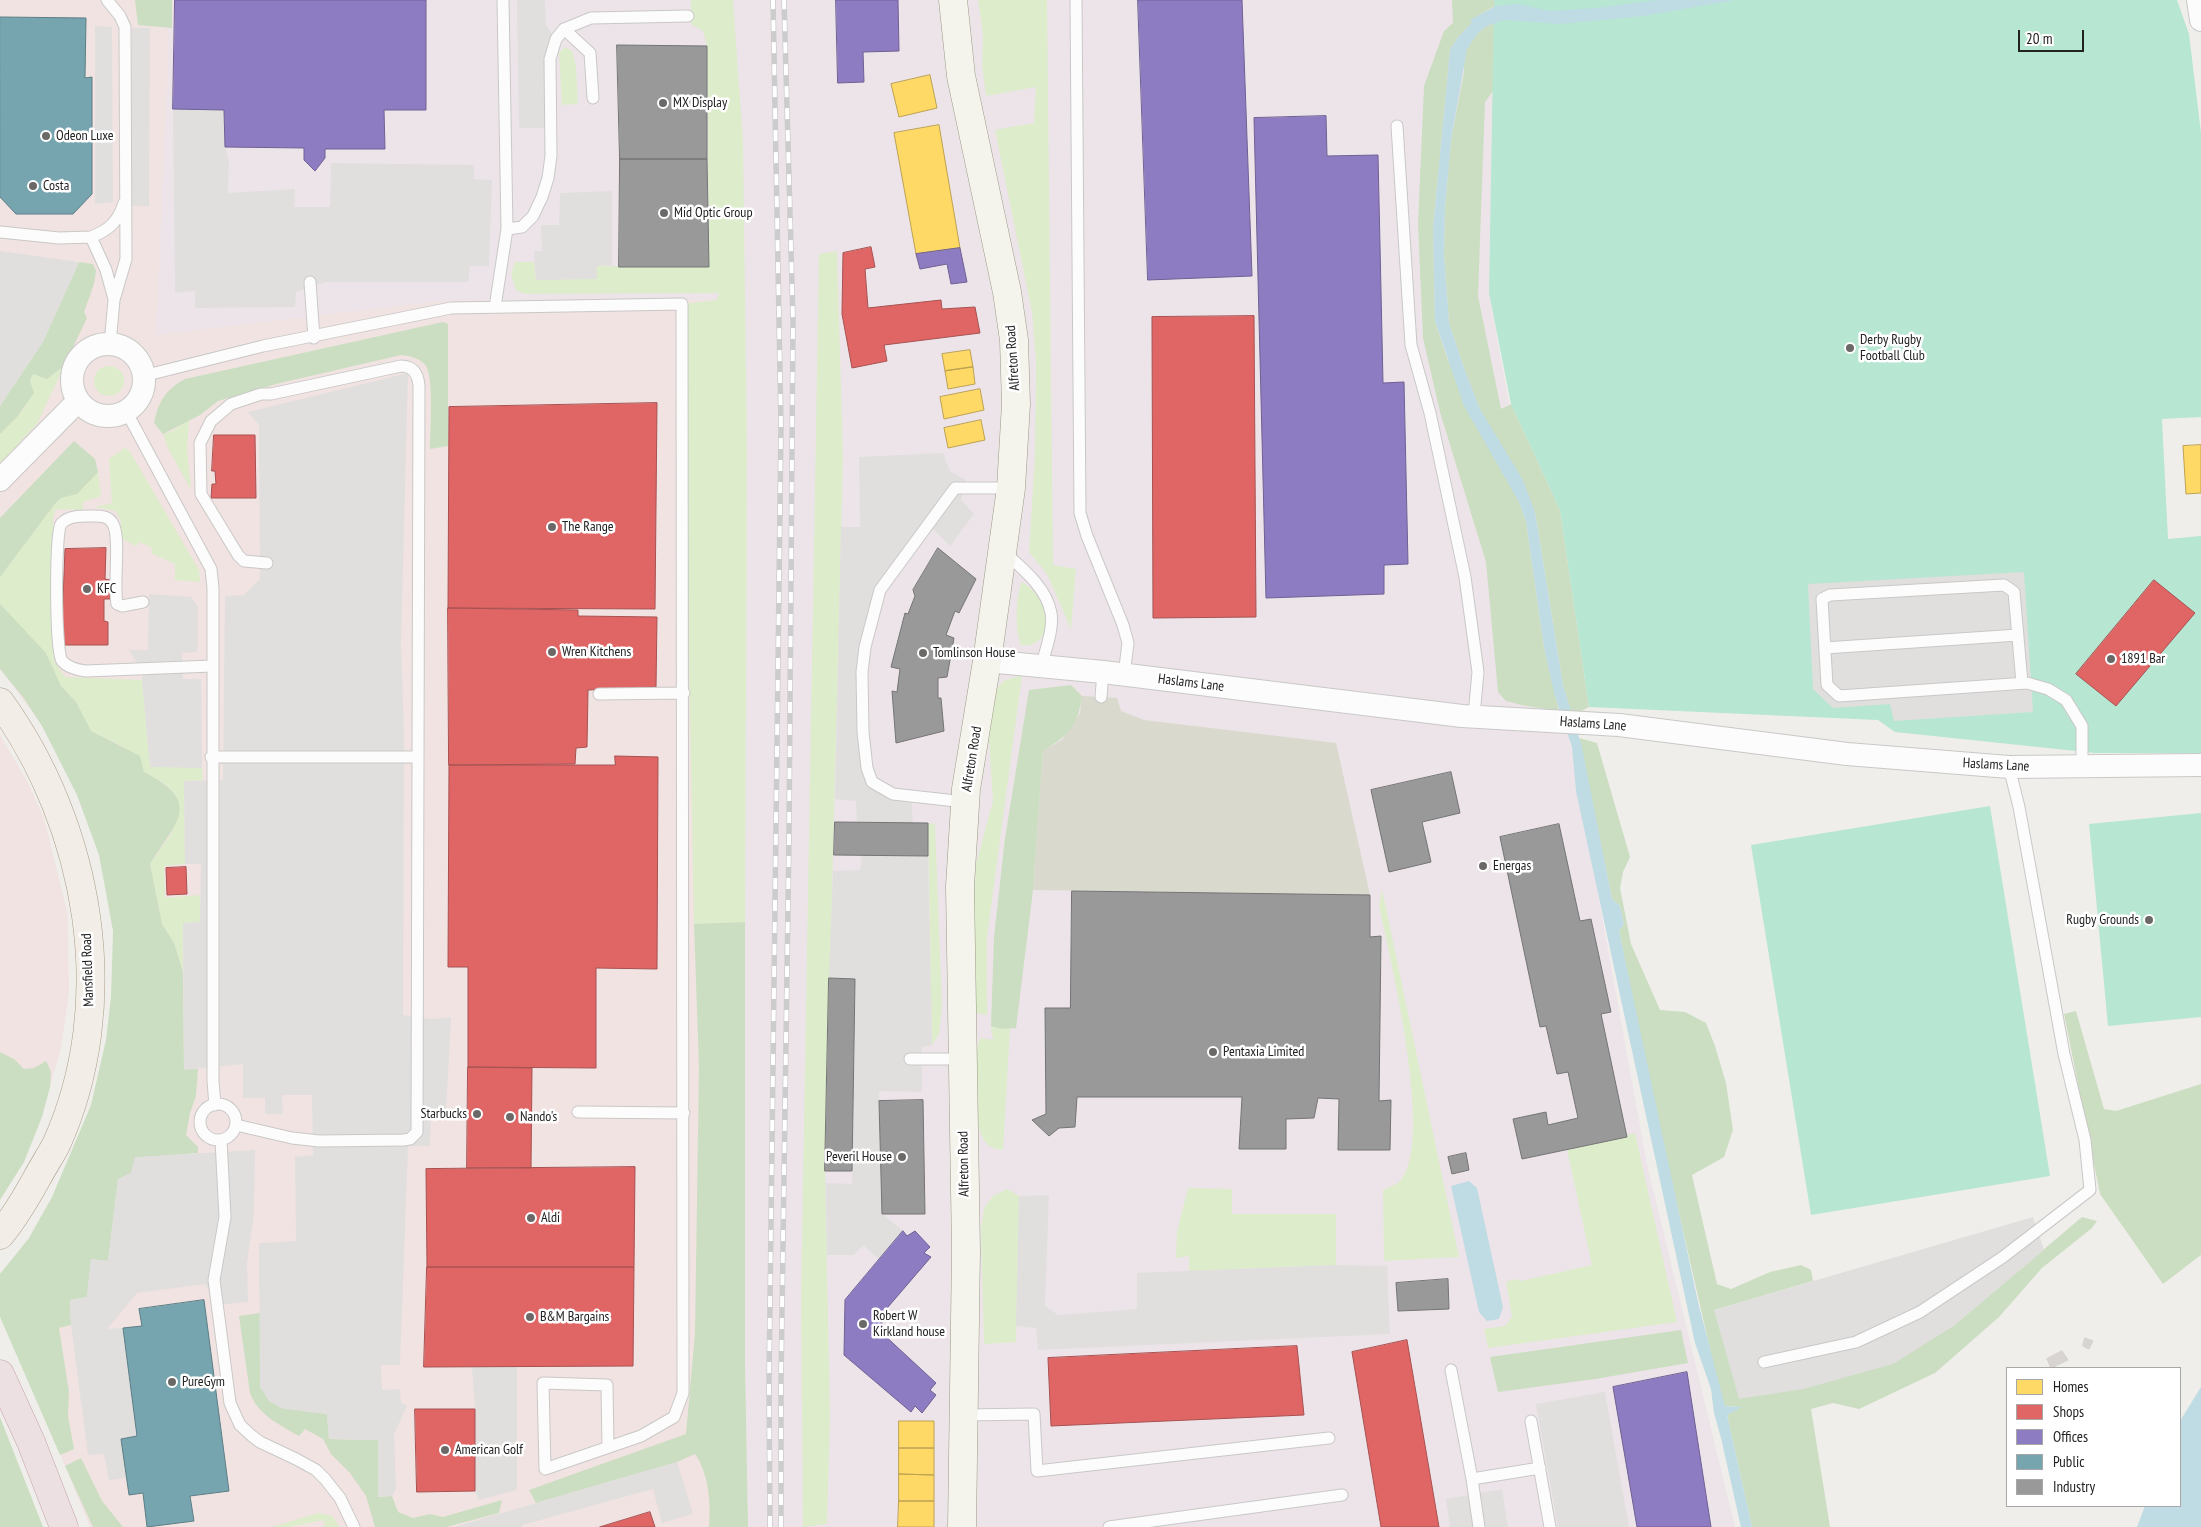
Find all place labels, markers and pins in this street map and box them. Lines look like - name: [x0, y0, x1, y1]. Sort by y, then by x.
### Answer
- place label: MX Display: [673, 95, 727, 111]
- marker: MX Display: [657, 97, 669, 109]
- place label: Odeon Luxe: [56, 128, 114, 144]
- marker: Odeon Luxe: [40, 130, 52, 142]
- place label: Costa: [43, 178, 69, 194]
- marker: Costa: [27, 180, 39, 192]
- place label: Mid Optic Group: [674, 205, 753, 221]
- marker: Mid Optic Group: [658, 207, 670, 219]
- place label: Derby Rugby Football Club: [1860, 332, 1925, 364]
- marker: Derby Rugby Football Club: [1844, 342, 1856, 354]
- place label: The Range: [562, 519, 613, 535]
- marker: The Range: [546, 521, 558, 533]
- place label: KFC: [97, 581, 116, 597]
- marker: KFC: [81, 583, 93, 595]
- place label: Wren Kitchens: [562, 644, 631, 660]
- place label: Tomlinson House: [933, 645, 1015, 661]
- marker: Wren Kitchens: [546, 646, 558, 658]
- marker: Tomlinson House: [917, 647, 929, 659]
- place label: 1891 Bar: [2121, 651, 2165, 667]
- marker: 1891 Bar: [2105, 653, 2117, 665]
- place label: Energas: [1493, 858, 1531, 874]
- marker: Energas: [1477, 860, 1489, 872]
- place label: Rugby Grounds: [2066, 912, 2139, 928]
- marker: Rugby Grounds: [2143, 914, 2155, 926]
- place label: Pentaxia Limited: [1223, 1044, 1304, 1060]
- marker: Pentaxia Limited: [1207, 1046, 1219, 1058]
- place label: Starbucks: [420, 1106, 467, 1122]
- marker: Starbucks: [471, 1108, 483, 1120]
- place label: Nando's: [520, 1109, 557, 1125]
- marker: Nando's: [504, 1111, 516, 1123]
- place label: Peveril House: [826, 1149, 892, 1165]
- marker: Peveril House: [896, 1151, 908, 1163]
- place label: Aldi: [541, 1210, 560, 1226]
- marker: Aldi: [525, 1212, 537, 1224]
- place label: Robert W Kirkland house: [873, 1308, 945, 1340]
- place label: B&M Bargains: [540, 1309, 609, 1325]
- marker: B&M Bargains: [524, 1311, 536, 1323]
- marker: Robert W Kirkland house: [857, 1318, 869, 1330]
- place label: PureGym: [182, 1374, 225, 1390]
- marker: PureGym: [166, 1376, 178, 1388]
- place label: American Golf: [455, 1442, 523, 1458]
- marker: American Golf: [439, 1444, 451, 1456]

